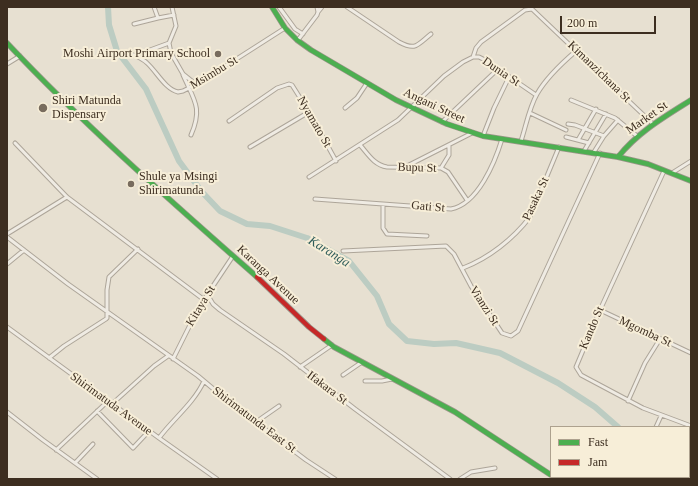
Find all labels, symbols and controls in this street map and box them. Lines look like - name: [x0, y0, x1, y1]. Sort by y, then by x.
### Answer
- scale bar: [562, 8, 658, 34]
- text: 200 m: [567, 16, 597, 30]
- street label: Kimanzichana St: [564, 38, 634, 106]
- place label: Moshi Airport Primary School: [63, 47, 210, 61]
- marker: Moshi Airport Primary School: [213, 49, 223, 59]
- street label: Msimbu St: [188, 53, 240, 93]
- street label: Dunia St: [479, 54, 523, 90]
- street label: Angani Street: [401, 85, 467, 127]
- place label: Shiri Matunda Dispensary: [52, 94, 121, 122]
- street label: Nyamato St: [294, 94, 334, 150]
- street label: Market St: [623, 98, 671, 138]
- marker: Shiri Matunda Dispensary: [37, 102, 49, 114]
- street label: Bupu St: [397, 160, 437, 176]
- place label: Shule ya Msingi Shirimatunda: [139, 170, 218, 198]
- street label: Pasaka St: [520, 175, 552, 223]
- marker: Shule ya Msingi Shirimatunda: [126, 179, 136, 189]
- street label: Gati St: [411, 198, 445, 216]
- water label: Karanga: [305, 233, 353, 271]
- street label: Karanga Avenue: [234, 242, 302, 308]
- street label: Kitaya St: [183, 283, 219, 329]
- street label: Vianzi St: [466, 284, 502, 328]
- street label: Kando St: [577, 304, 607, 352]
- street label: Mgomba St: [616, 314, 674, 350]
- street label: Ifakara St: [304, 368, 350, 408]
- street label: Shirimatuda Avenue: [67, 369, 155, 439]
- street label: Shirimatunda East St: [209, 384, 299, 456]
- legend: [550, 426, 690, 478]
- text: Fast: [588, 435, 608, 449]
- text: Jam: [588, 455, 607, 469]

